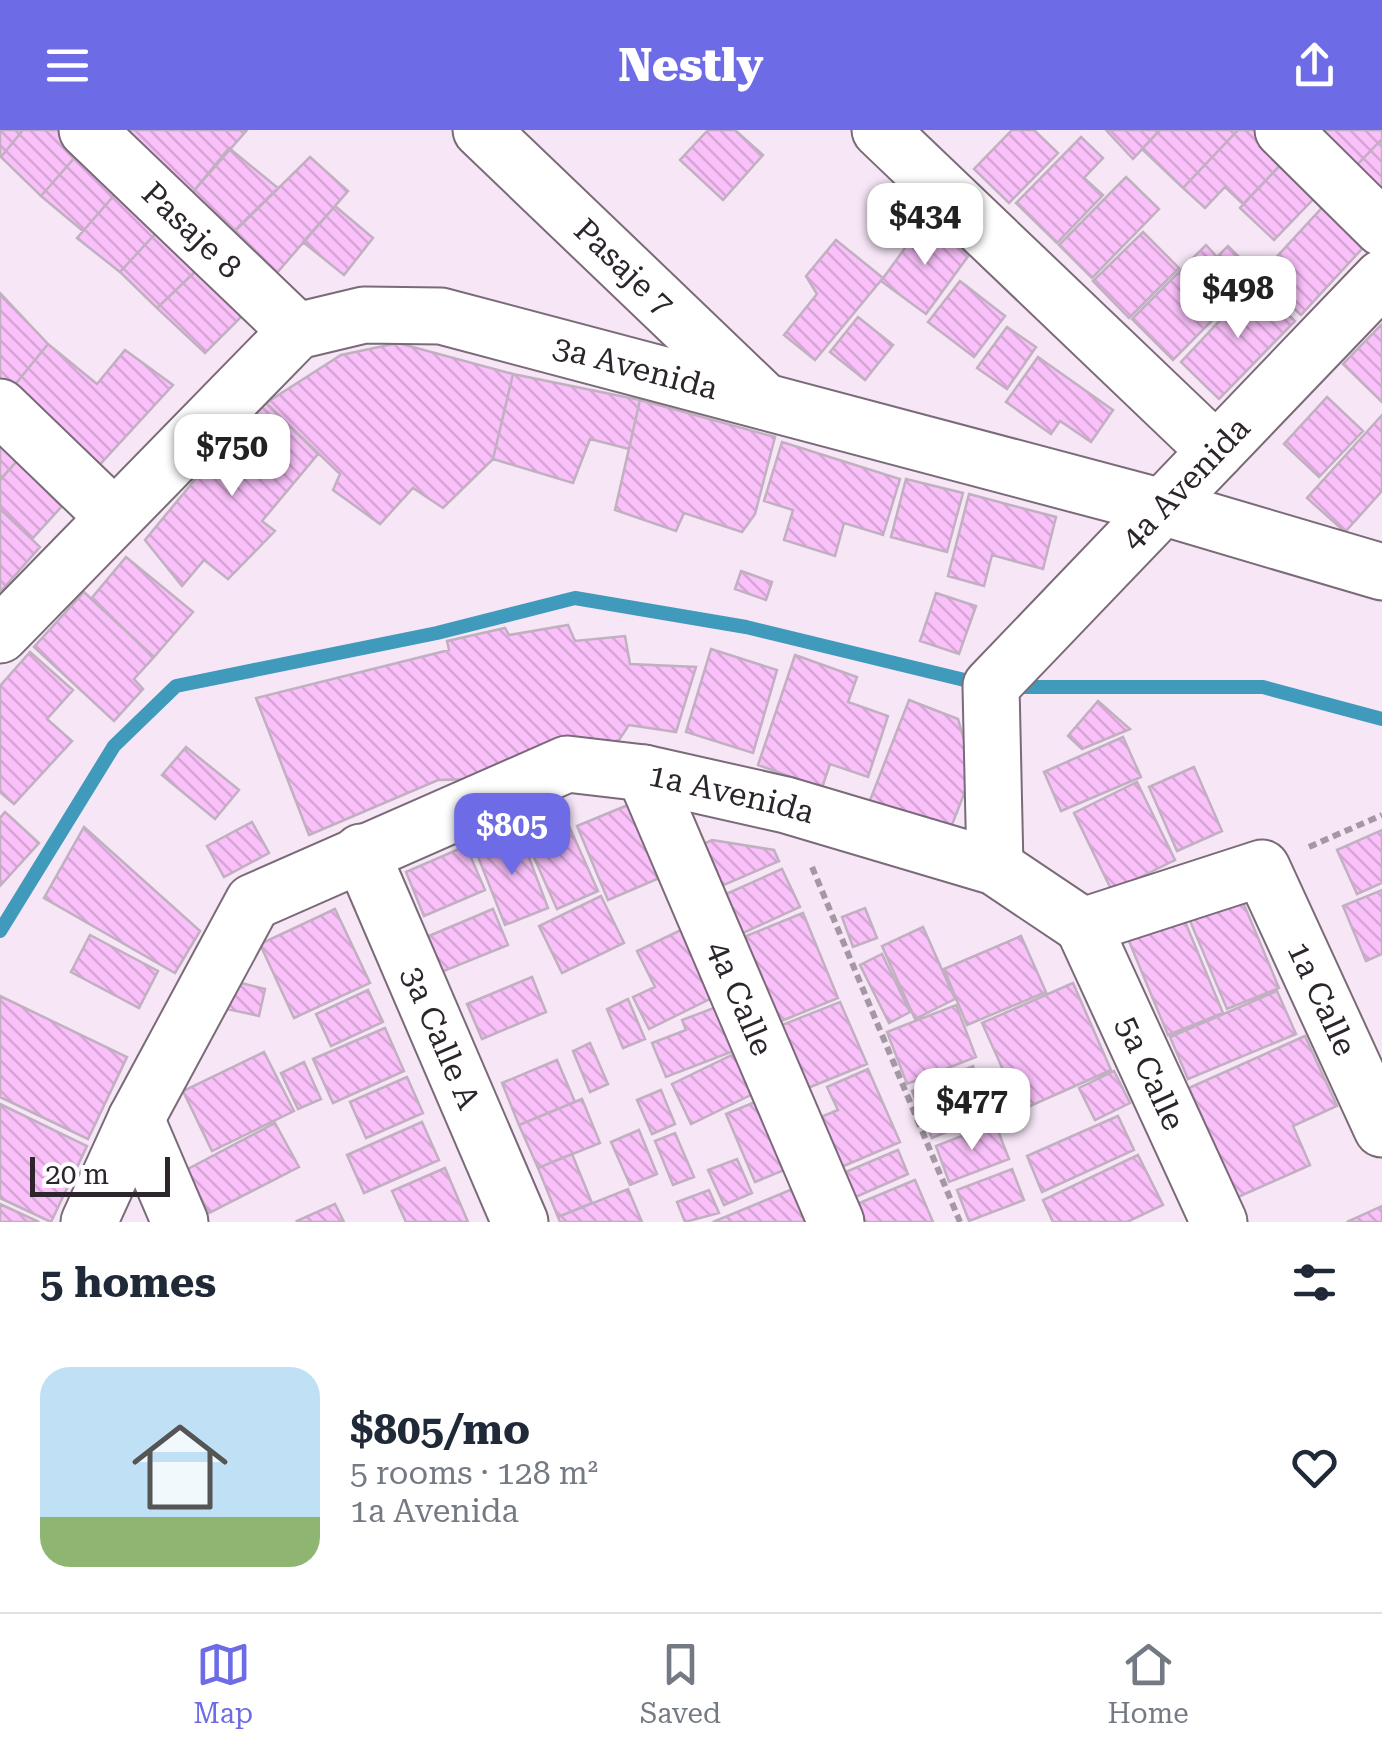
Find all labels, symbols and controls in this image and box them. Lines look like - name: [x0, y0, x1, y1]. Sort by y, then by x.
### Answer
- icon: menu: [40, 38, 95, 93]
- icon: share: [1287, 38, 1342, 93]
- text: Nestly: [618, 39, 764, 92]
- street label: Pasaje 8: [134, 174, 249, 286]
- pin: $434: [866, 183, 984, 268]
- text: $434: [889, 196, 961, 234]
- street label: Pasaje 7: [567, 211, 681, 323]
- pin: $498: [1179, 256, 1297, 341]
- text: $498: [1202, 269, 1274, 307]
- street label: 3a Avenida: [549, 327, 722, 408]
- street label: 4a Avenida: [1113, 409, 1258, 557]
- pin: $750: [173, 414, 291, 499]
- text: $750: [196, 427, 268, 465]
- street label: 1a Avenida: [645, 756, 819, 831]
- pin: $805: [453, 793, 571, 878]
- text: $805: [476, 806, 548, 844]
- street label: 4a Calle: [699, 935, 782, 1061]
- street label: 1a Calle: [1280, 936, 1365, 1062]
- street label: 3a Calle A: [393, 960, 488, 1115]
- street label: 5a Calle: [1108, 1010, 1193, 1136]
- pin: $477: [913, 1068, 1031, 1153]
- text: $477: [936, 1081, 1008, 1119]
- scale bar: [30, 1152, 170, 1196]
- text: 20 m: [45, 1158, 109, 1191]
- icon: filters: [1287, 1255, 1342, 1310]
- text: 5 homes: [40, 1258, 216, 1307]
- text: $805/mo: [350, 1405, 530, 1454]
- icon: home: [120, 1407, 240, 1527]
- icon: heart: [1287, 1440, 1342, 1495]
- text: 5 rooms · 128 m²: [350, 1454, 598, 1492]
- text: 1a Avenida: [350, 1492, 519, 1530]
- tab: Map: [193, 1637, 253, 1730]
- tab: Saved: [640, 1637, 721, 1730]
- tab: Home: [1108, 1637, 1189, 1730]

